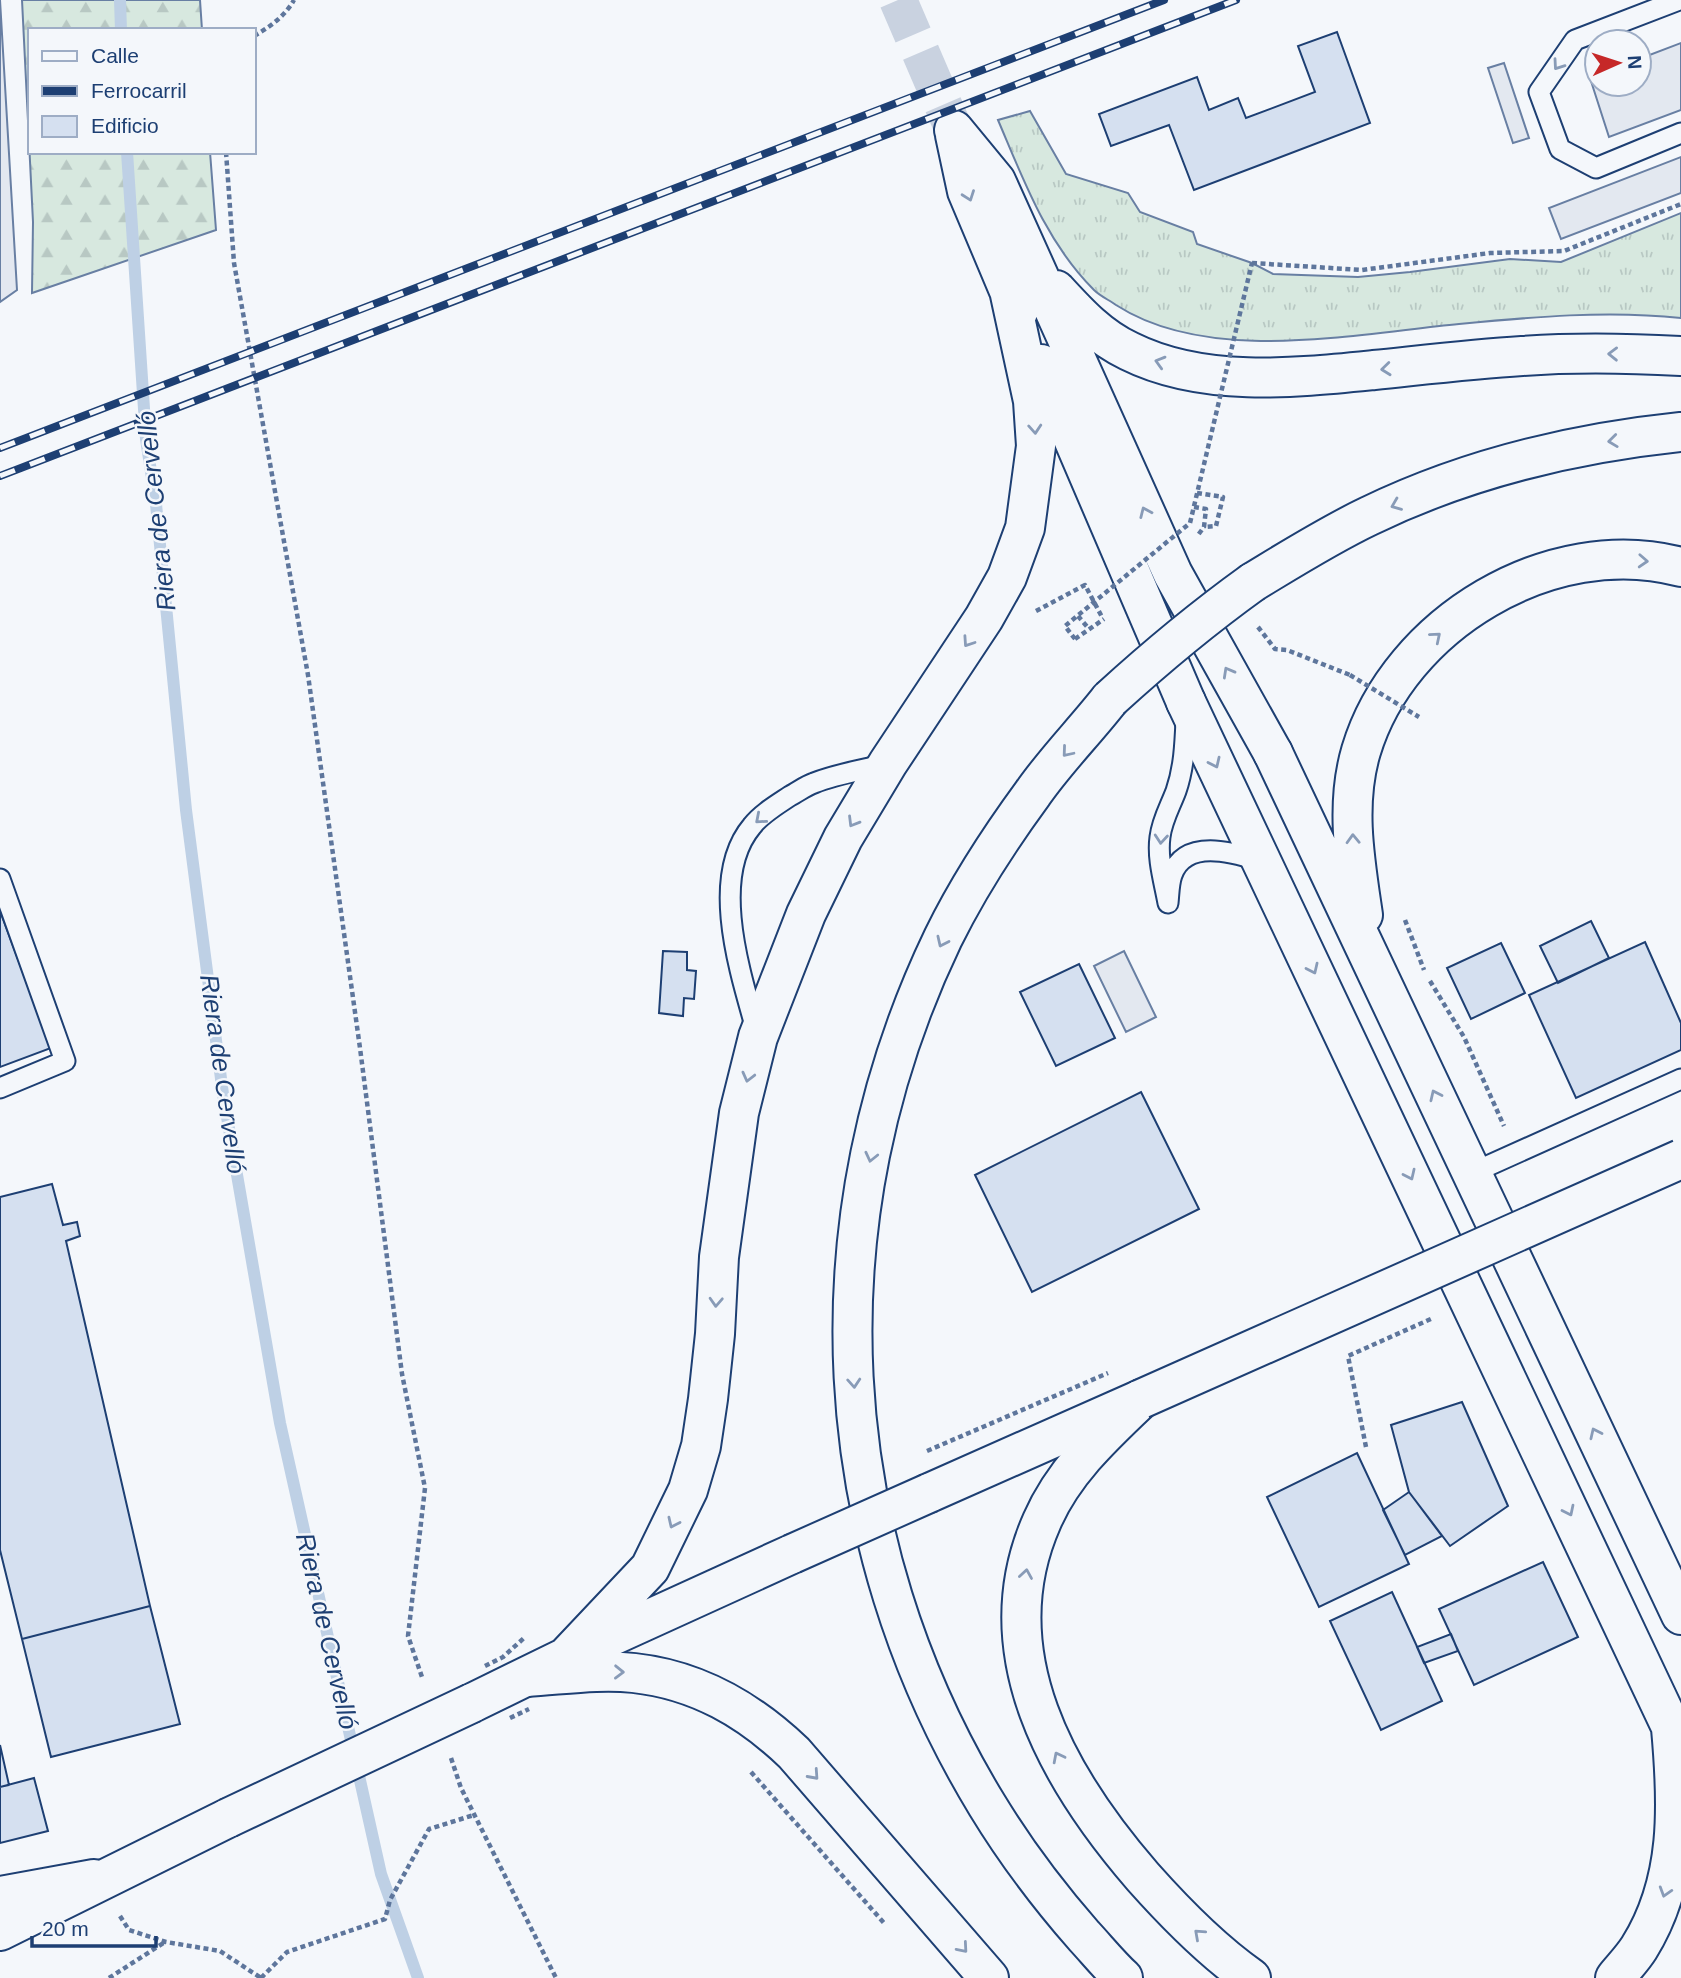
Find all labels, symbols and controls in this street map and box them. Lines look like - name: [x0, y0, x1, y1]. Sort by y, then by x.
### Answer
- legend: [28, 28, 256, 154]
- north arrow: [1583, 28, 1653, 98]
- text: Calle: [91, 44, 139, 67]
- text: N: [1624, 55, 1645, 70]
- one-way arrow: [1554, 57, 1566, 70]
- text: Ferrocarril: [91, 79, 187, 102]
- text: Edificio: [91, 114, 159, 137]
- one-way arrow: [961, 190, 975, 202]
- one-way arrow: [1607, 346, 1618, 362]
- one-way arrow: [1155, 356, 1167, 371]
- one-way arrow: [1380, 361, 1392, 376]
- water label: Riera de Cervelló: [131, 410, 181, 612]
- one-way arrow: [1027, 424, 1042, 435]
- one-way arrow: [1607, 433, 1619, 448]
- one-way arrow: [1390, 497, 1402, 511]
- one-way arrow: [1139, 506, 1153, 519]
- one-way arrow: [1638, 553, 1649, 568]
- one-way arrow: [1427, 633, 1440, 645]
- one-way arrow: [964, 634, 976, 647]
- one-way arrow: [1223, 667, 1236, 679]
- one-way arrow: [1063, 744, 1075, 757]
- one-way arrow: [1207, 756, 1221, 768]
- one-way arrow: [755, 811, 768, 823]
- one-way arrow: [848, 815, 861, 828]
- one-way arrow: [1346, 833, 1361, 844]
- one-way arrow: [1154, 834, 1169, 845]
- one-way arrow: [936, 935, 950, 947]
- one-way arrow: [1305, 962, 1319, 974]
- water label: Riera de Cervelló: [194, 972, 252, 1176]
- one-way arrow: [742, 1071, 756, 1083]
- one-way arrow: [1429, 1090, 1443, 1102]
- one-way arrow: [864, 1151, 879, 1163]
- one-way arrow: [1402, 1167, 1416, 1180]
- one-way arrow: [709, 1297, 724, 1308]
- one-way arrow: [846, 1378, 861, 1389]
- one-way arrow: [1589, 1428, 1603, 1440]
- one-way arrow: [1561, 1504, 1575, 1516]
- one-way arrow: [667, 1516, 681, 1528]
- water label: Riera de Cervelló: [290, 1530, 364, 1732]
- one-way arrow: [1018, 1568, 1033, 1580]
- one-way arrow: [614, 1665, 625, 1680]
- one-way arrow: [1053, 1752, 1067, 1764]
- one-way arrow: [806, 1767, 818, 1780]
- one-way arrow: [1659, 1886, 1674, 1898]
- scale bar: [32, 1904, 156, 1948]
- text: 20 m: [42, 1917, 89, 1940]
- one-way arrow: [1194, 1930, 1207, 1942]
- one-way arrow: [955, 1939, 967, 1952]

